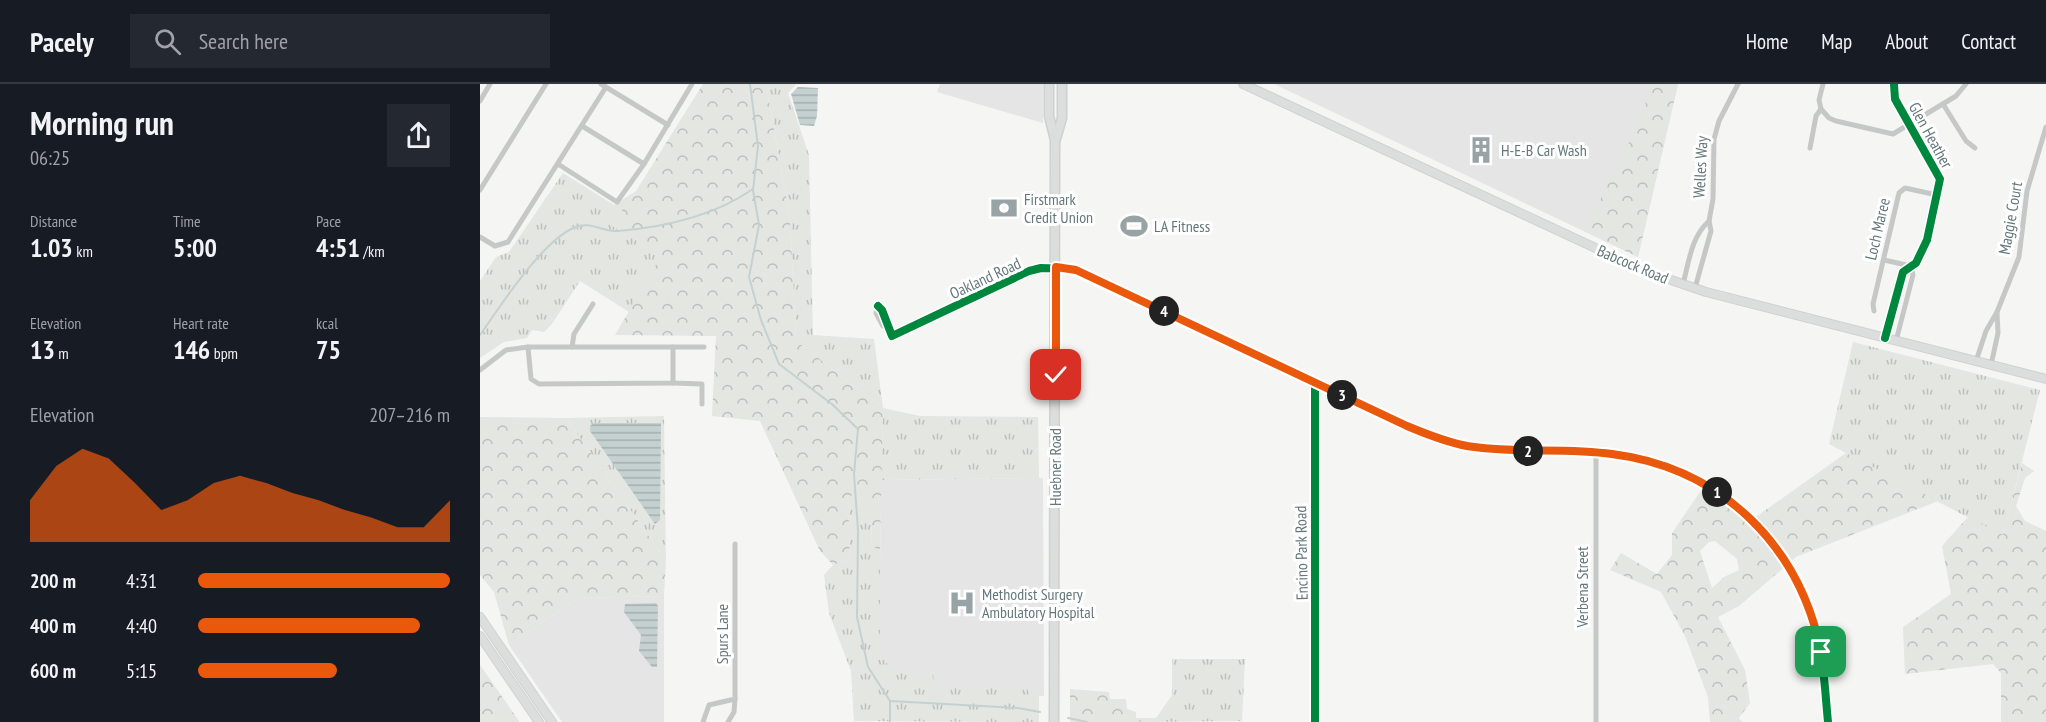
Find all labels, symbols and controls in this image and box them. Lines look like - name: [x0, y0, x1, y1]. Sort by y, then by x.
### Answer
- search box: [130, 14, 550, 68]
- text: Pacely: [30, 23, 94, 60]
- icon: search: [151, 25, 184, 58]
- text: Search here: [199, 27, 288, 55]
- text: Home: [1746, 28, 1788, 55]
- text: Map: [1821, 28, 1852, 55]
- text: About: [1885, 28, 1928, 55]
- text: Contact: [1961, 28, 2016, 55]
- street label: Glen Heather: [1905, 98, 1958, 172]
- text: Morning run: [30, 101, 174, 144]
- button: share: [387, 104, 450, 167]
- building icon: H-E-B Car Wash: [1466, 135, 1496, 165]
- street label: Welles Way: [1688, 136, 1712, 198]
- place label: H-E-B Car Wash: [1501, 140, 1587, 160]
- text: 06:25: [30, 145, 70, 171]
- street label: Maggie Court: [1994, 179, 2026, 256]
- place label: Firstmark Credit Union: [1024, 189, 1093, 227]
- bank icon: Firstmark Credit Union: [989, 193, 1019, 223]
- street label: Loch Maree: [1860, 196, 1894, 262]
- text: Distance: [30, 211, 77, 231]
- text: Time: [173, 211, 201, 231]
- text: Pace: [316, 211, 341, 231]
- sports icon: LA Fitness: [1119, 211, 1149, 241]
- place label: LA Fitness: [1154, 216, 1210, 236]
- text: 1.03: [30, 231, 73, 264]
- text: 5:00: [173, 231, 217, 264]
- text: 4:51: [316, 231, 360, 264]
- street label: Babcock Road: [1594, 240, 1672, 288]
- text: km: [73, 241, 93, 261]
- text: /km: [360, 241, 385, 261]
- street label: Oakland Road: [946, 253, 1024, 303]
- pin: 4: [1149, 296, 1179, 326]
- text: 4: [1160, 301, 1168, 321]
- text: Elevation: [30, 313, 81, 333]
- text: Heart rate: [173, 313, 229, 333]
- text: kcal: [316, 313, 338, 333]
- text: 13: [30, 333, 55, 366]
- text: 146: [173, 333, 210, 366]
- text: 75: [316, 333, 341, 366]
- text: m: [55, 343, 69, 363]
- text: bpm: [210, 343, 238, 363]
- pin: [1030, 349, 1081, 400]
- icon: check: [1039, 358, 1072, 391]
- pin: 3: [1327, 380, 1357, 410]
- text: 3: [1338, 385, 1346, 405]
- text: Elevation: [30, 402, 94, 428]
- text: 207–216 m: [369, 402, 450, 428]
- street label: Huebner Road: [1045, 428, 1065, 506]
- pin: 2: [1513, 436, 1543, 466]
- text: 2: [1524, 441, 1532, 461]
- pin: 1: [1702, 477, 1732, 507]
- text: 1: [1713, 482, 1721, 502]
- street label: Encino Park Road: [1290, 506, 1312, 600]
- street label: Verbena Street: [1572, 546, 1592, 629]
- text: 200 m: [30, 568, 76, 594]
- text: 4:31: [126, 568, 157, 594]
- place label: Methodist Surgery Ambulatory Hospital: [982, 584, 1095, 622]
- hospital icon: Methodist Surgery Ambulatory Hospital: [947, 588, 977, 618]
- street label: Spurs Lane: [712, 604, 732, 664]
- text: 400 m: [30, 613, 76, 639]
- text: 4:40: [126, 613, 157, 639]
- pin: [1795, 626, 1846, 677]
- icon: arrive: [1804, 635, 1837, 668]
- text: 600 m: [30, 658, 76, 684]
- text: 5:15: [126, 658, 157, 684]

